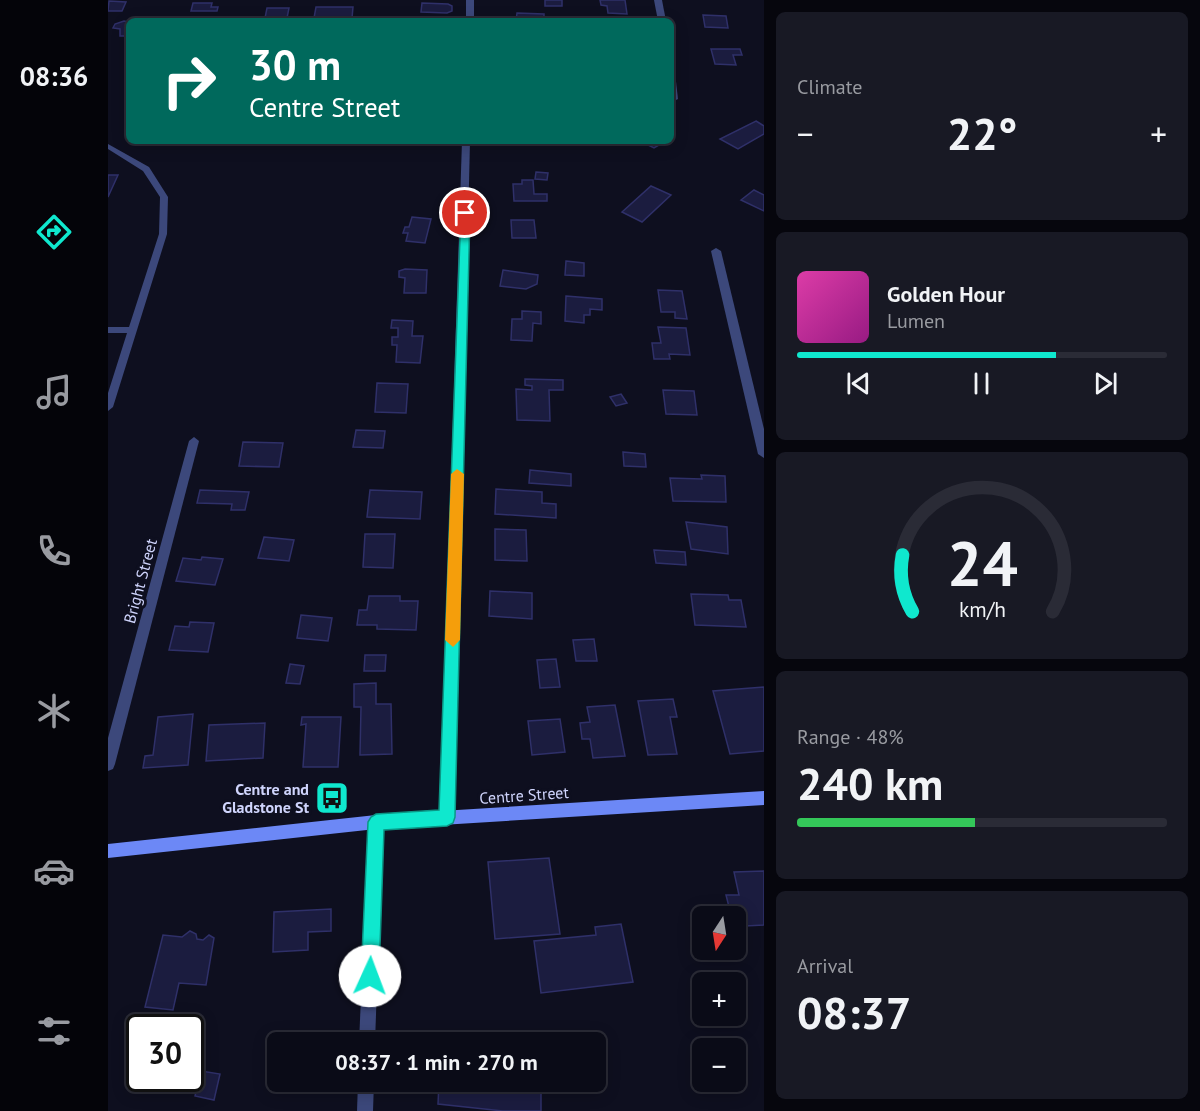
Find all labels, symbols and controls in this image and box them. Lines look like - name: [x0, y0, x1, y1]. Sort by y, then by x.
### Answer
- text: 30 m: [249, 37, 341, 92]
- icon: right: [150, 42, 228, 120]
- text: 08:36: [20, 59, 88, 93]
- text: Climate: [797, 74, 863, 100]
- text: Centre Street: [249, 90, 400, 124]
- text: 22°: [947, 104, 1017, 162]
- text: −: [797, 112, 814, 155]
- text: +: [1150, 112, 1167, 155]
- pin: [439, 187, 490, 238]
- icon: arrive: [448, 196, 481, 229]
- icon: directions: [33, 211, 75, 253]
- text: Golden Hour: [887, 280, 1005, 308]
- text: Lumen: [887, 308, 945, 334]
- icon: previous: [842, 367, 875, 400]
- icon: pause: [965, 367, 998, 400]
- icon: next: [1089, 367, 1122, 400]
- icon: music: [33, 371, 75, 413]
- text: 24: [947, 523, 1017, 604]
- icon: phone: [33, 530, 75, 572]
- street label: Bright Street: [119, 536, 161, 626]
- text: km/h: [958, 596, 1005, 624]
- icon: climate: [33, 690, 75, 732]
- text: Range · 48%: [797, 724, 904, 750]
- text: 240 km: [797, 754, 943, 812]
- place label: Centre and Gladstone St: [222, 779, 309, 817]
- bus stop icon: Centre and Gladstone St: [314, 780, 350, 816]
- street label: Centre Street: [479, 782, 570, 808]
- icon: car: [33, 850, 75, 892]
- north arrow: [692, 906, 746, 960]
- map controls: [692, 906, 746, 1092]
- position arrow: [338, 944, 402, 1008]
- text: Arrival: [797, 953, 853, 979]
- button: +: [692, 972, 746, 1026]
- text: 08:37: [797, 983, 911, 1041]
- icon: filters: [33, 1010, 75, 1052]
- speed limit sign: 30: [126, 1014, 204, 1092]
- button: −: [692, 1038, 746, 1092]
- text: 08:37 · 1 min · 270 m: [335, 1048, 538, 1076]

